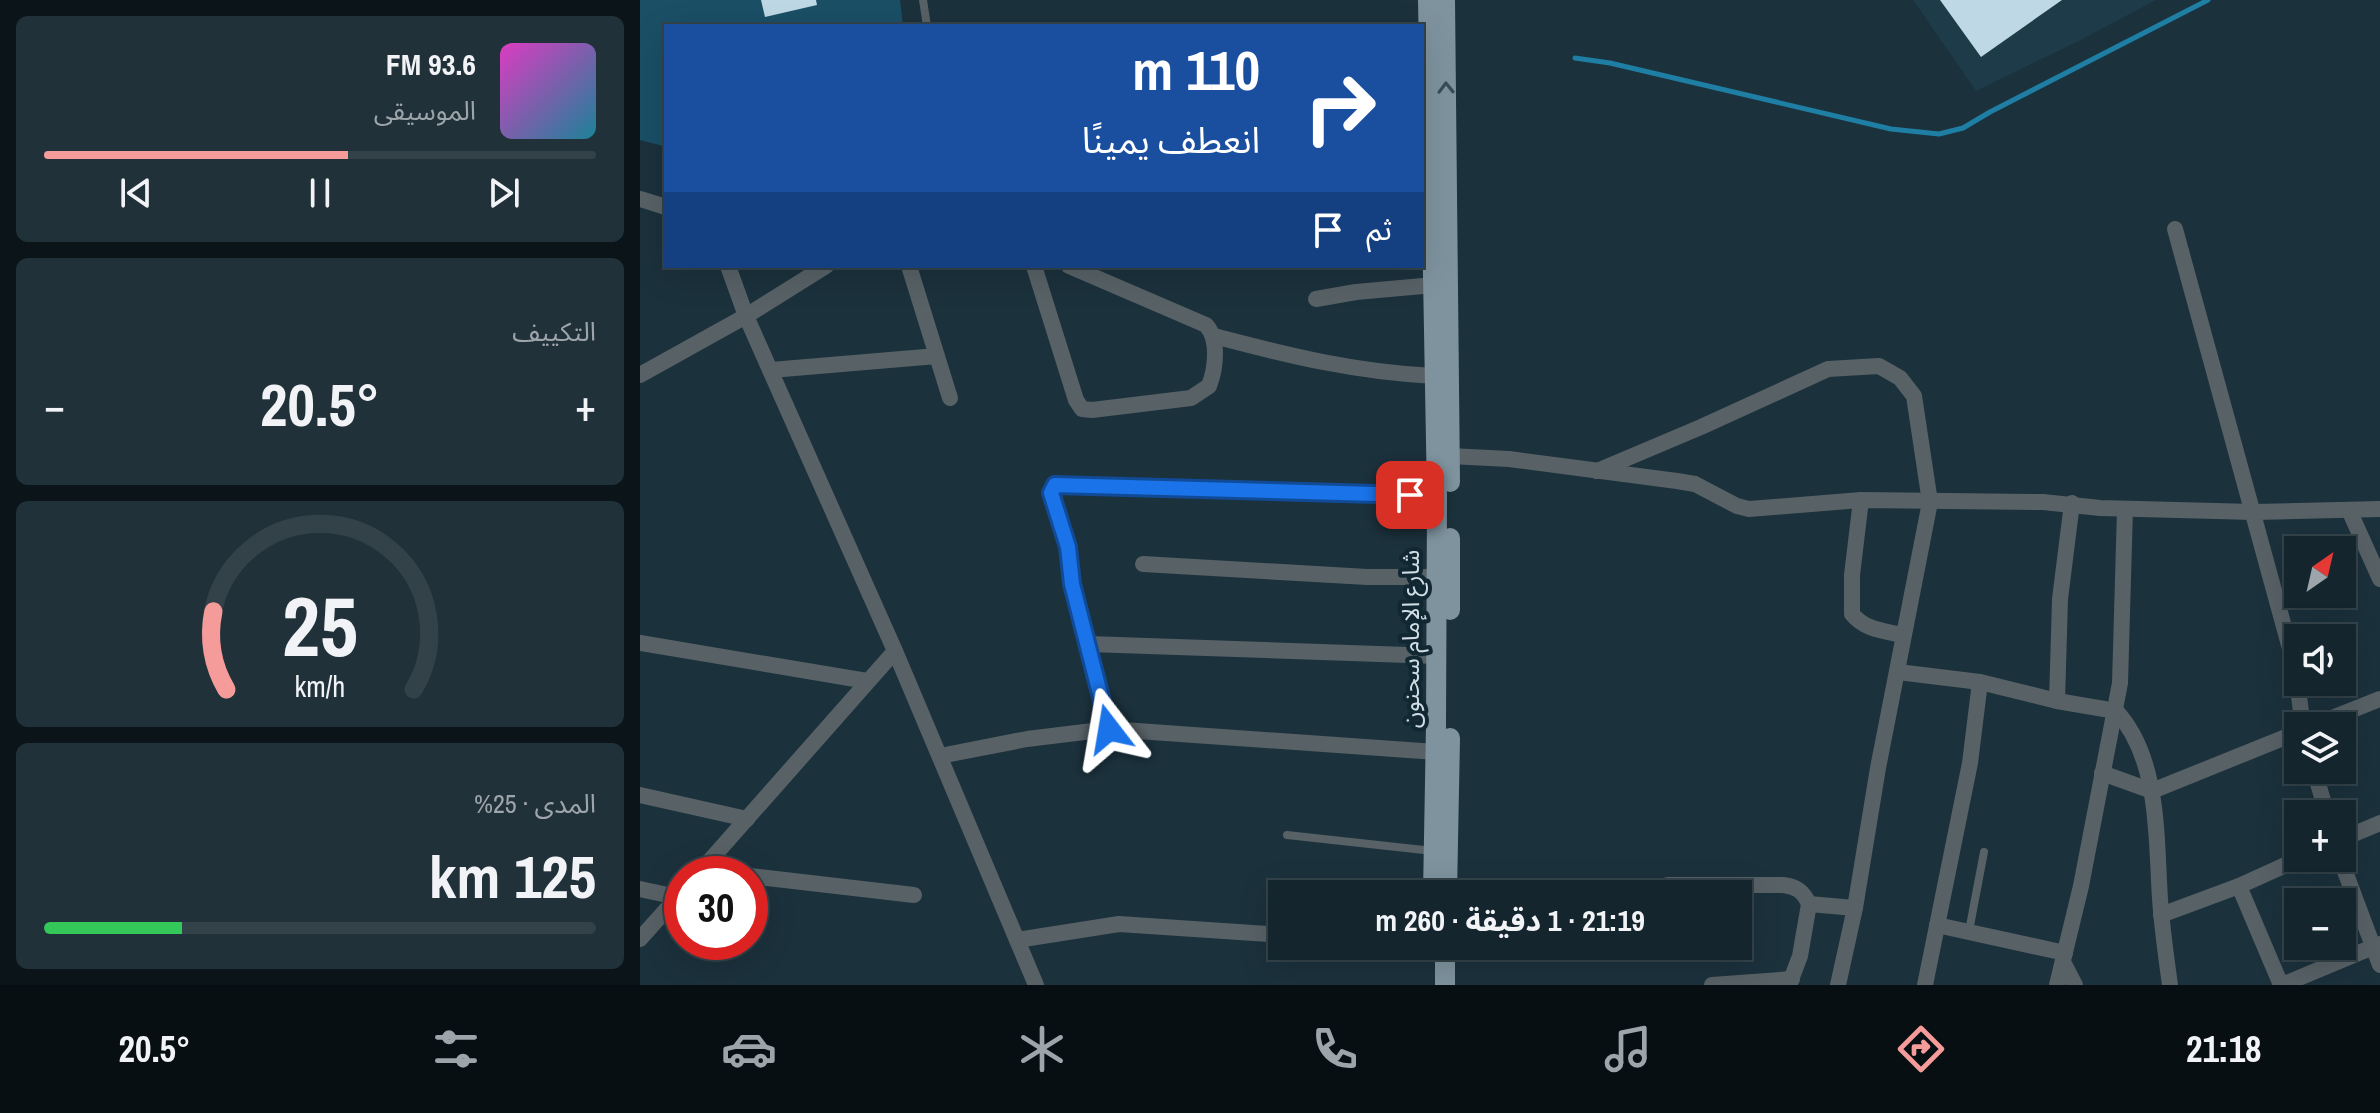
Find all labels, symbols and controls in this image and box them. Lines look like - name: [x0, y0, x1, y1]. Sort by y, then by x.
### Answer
- text: 110 m: [1132, 32, 1260, 107]
- text: 93.6 FM: [386, 44, 476, 84]
- icon: right: [1288, 56, 1392, 160]
- one-way arrow: [1438, 81, 1455, 94]
- text: الموسيقى: [374, 93, 476, 128]
- text: انعطف يمينًا: [1082, 116, 1260, 164]
- icon: previous: [114, 171, 158, 215]
- icon: pause: [298, 171, 342, 215]
- icon: next: [482, 171, 526, 215]
- icon: arrive: [1306, 208, 1350, 252]
- text: ثم: [1366, 209, 1392, 249]
- text: التكييف: [512, 314, 596, 349]
- text: 20.5°: [260, 364, 380, 445]
- text: −: [44, 375, 65, 435]
- text: +: [575, 375, 596, 435]
- pin: [1376, 461, 1444, 529]
- icon: arrive: [1388, 473, 1432, 517]
- north arrow: [2284, 536, 2356, 608]
- map controls: [2284, 536, 2356, 960]
- street label: شارع الإمام سحنون: [1394, 550, 1429, 728]
- text: 25: [282, 569, 358, 681]
- button: sound: [2284, 624, 2356, 696]
- text: km/h: [295, 667, 345, 706]
- position arrow: [1067, 687, 1151, 771]
- button: layers: [2284, 712, 2356, 784]
- text: المدى · 25%: [474, 786, 596, 821]
- button: +: [2284, 800, 2356, 872]
- text: 125 km: [429, 836, 596, 917]
- speed limit sign: 30: [664, 856, 768, 960]
- button: −: [2284, 888, 2356, 960]
- text: 21:19 · 1 دقيقة · 260 m: [1375, 900, 1645, 940]
- icon: filters: [428, 1021, 484, 1077]
- icon: car: [721, 1021, 777, 1077]
- icon: climate: [1014, 1021, 1070, 1077]
- icon: phone: [1307, 1021, 1363, 1077]
- icon: music: [1600, 1021, 1656, 1077]
- icon: directions: [1893, 1021, 1949, 1077]
- text: 20.5°: [119, 1025, 190, 1073]
- text: 21:18: [2186, 1025, 2261, 1073]

